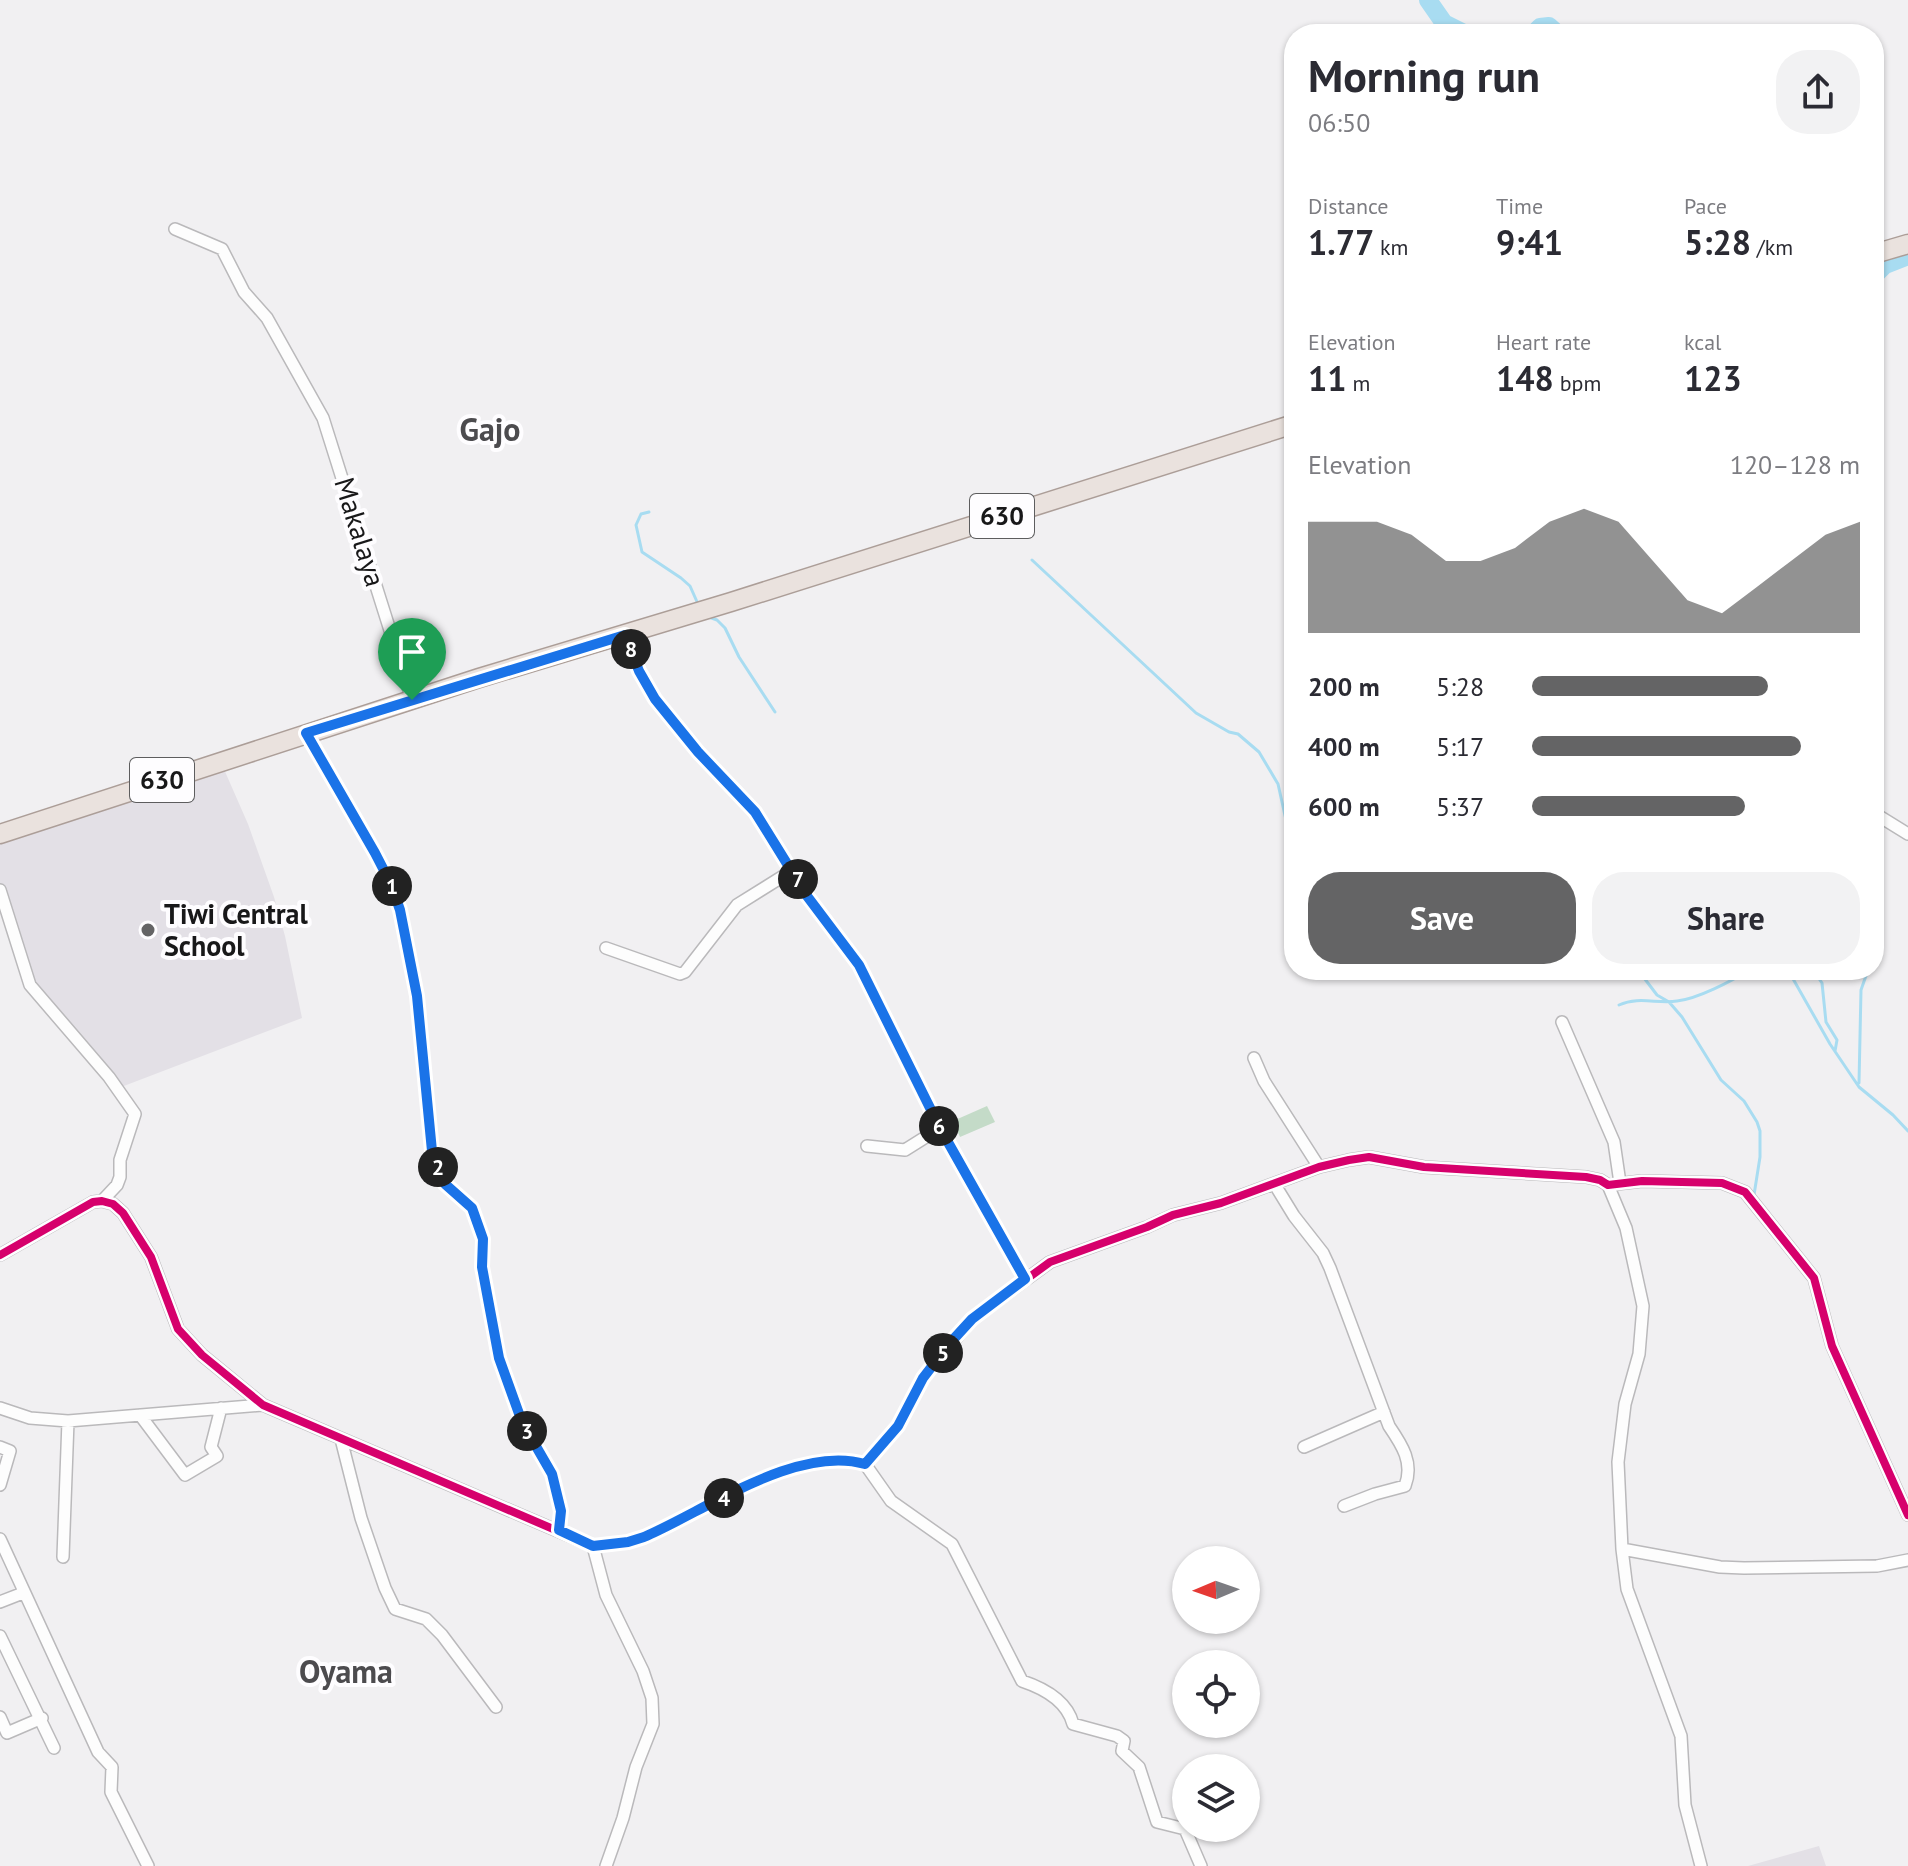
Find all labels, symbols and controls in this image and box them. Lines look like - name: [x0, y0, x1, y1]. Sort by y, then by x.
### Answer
- text: Morning run: [1308, 47, 1540, 104]
- button: share: [1776, 50, 1860, 134]
- text: 06:50: [1308, 106, 1370, 139]
- text: Distance: [1308, 192, 1389, 220]
- text: Time: [1496, 192, 1543, 220]
- text: Pace: [1684, 192, 1727, 220]
- text: 1.77: [1308, 220, 1374, 264]
- text: 9:41: [1496, 220, 1563, 264]
- text: 5:28: [1684, 220, 1751, 264]
- text: km: [1374, 233, 1408, 261]
- text: /km: [1751, 233, 1793, 261]
- text: Elevation: [1308, 328, 1396, 356]
- text: Heart rate: [1496, 328, 1591, 356]
- text: kcal: [1684, 328, 1722, 356]
- text: 11: [1308, 356, 1347, 400]
- text: 148: [1496, 356, 1554, 400]
- text: 123: [1684, 356, 1742, 400]
- text: m: [1347, 369, 1370, 397]
- text: bpm: [1554, 369, 1601, 397]
- district label: Gajo: [459, 408, 521, 450]
- text: Elevation: [1308, 448, 1412, 481]
- text: 120–128 m: [1730, 448, 1860, 481]
- street label: Makalaya: [326, 473, 395, 591]
- road number: 630: [970, 494, 1034, 538]
- pin: [378, 618, 446, 700]
- pin: 8: [611, 629, 651, 669]
- icon: arrive: [390, 630, 434, 674]
- text: 8: [625, 635, 637, 663]
- text: 200 m: [1308, 670, 1380, 703]
- text: 5:28: [1436, 670, 1484, 703]
- text: 400 m: [1308, 730, 1380, 763]
- text: 5:17: [1436, 730, 1484, 763]
- road number: 630: [130, 758, 194, 802]
- text: 600 m: [1308, 790, 1380, 823]
- text: 5:37: [1436, 790, 1484, 823]
- pin: 7: [778, 859, 818, 899]
- text: 7: [792, 865, 804, 893]
- pin: 1: [372, 866, 412, 906]
- text: 1: [386, 872, 398, 900]
- button: Save: [1308, 872, 1576, 964]
- button: Share: [1592, 872, 1860, 964]
- place label: Tiwi Central School: [164, 895, 308, 964]
- marker: Tiwi Central School: [139, 921, 157, 939]
- pin: 6: [919, 1106, 959, 1146]
- text: 6: [933, 1112, 945, 1140]
- pin: 2: [418, 1147, 458, 1187]
- text: 2: [432, 1153, 444, 1181]
- pin: 5: [923, 1333, 963, 1373]
- text: 5: [937, 1339, 949, 1367]
- pin: 3: [507, 1411, 547, 1451]
- text: 3: [521, 1417, 533, 1445]
- pin: 4: [704, 1478, 744, 1518]
- text: 4: [718, 1484, 730, 1512]
- north arrow: [1172, 1546, 1260, 1634]
- map controls: [1172, 1546, 1260, 1842]
- district label: Oyama: [299, 1650, 393, 1692]
- button: locate: [1172, 1650, 1260, 1738]
- button: layers: [1172, 1754, 1260, 1842]

